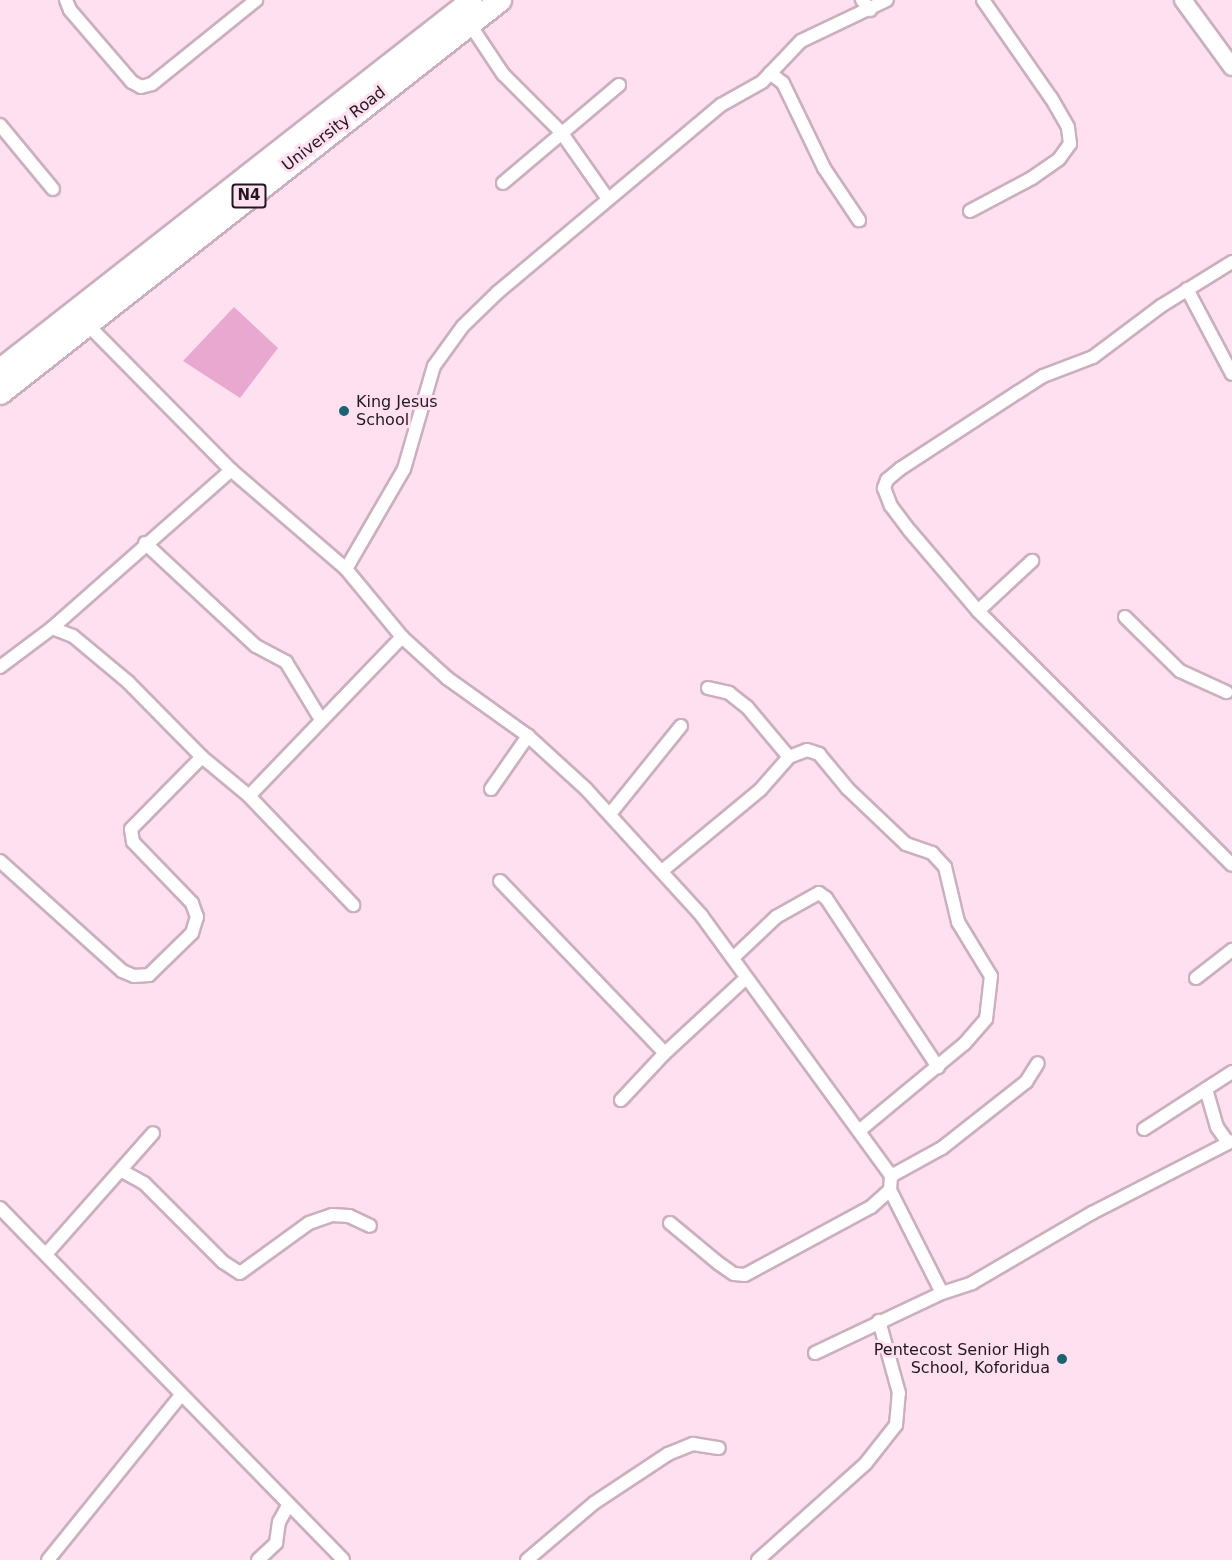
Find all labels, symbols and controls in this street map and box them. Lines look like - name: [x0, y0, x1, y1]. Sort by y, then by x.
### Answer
- street label: University Road: [278, 83, 390, 175]
- road number: N4: [231, 184, 267, 208]
- place label: King Jesus School: [356, 392, 438, 430]
- marker: King Jesus School: [337, 404, 351, 418]
- place label: Pentecost Senior High School, Koforidua: [874, 1340, 1050, 1378]
- marker: Pentecost Senior High School, Koforidua: [1055, 1352, 1069, 1366]

